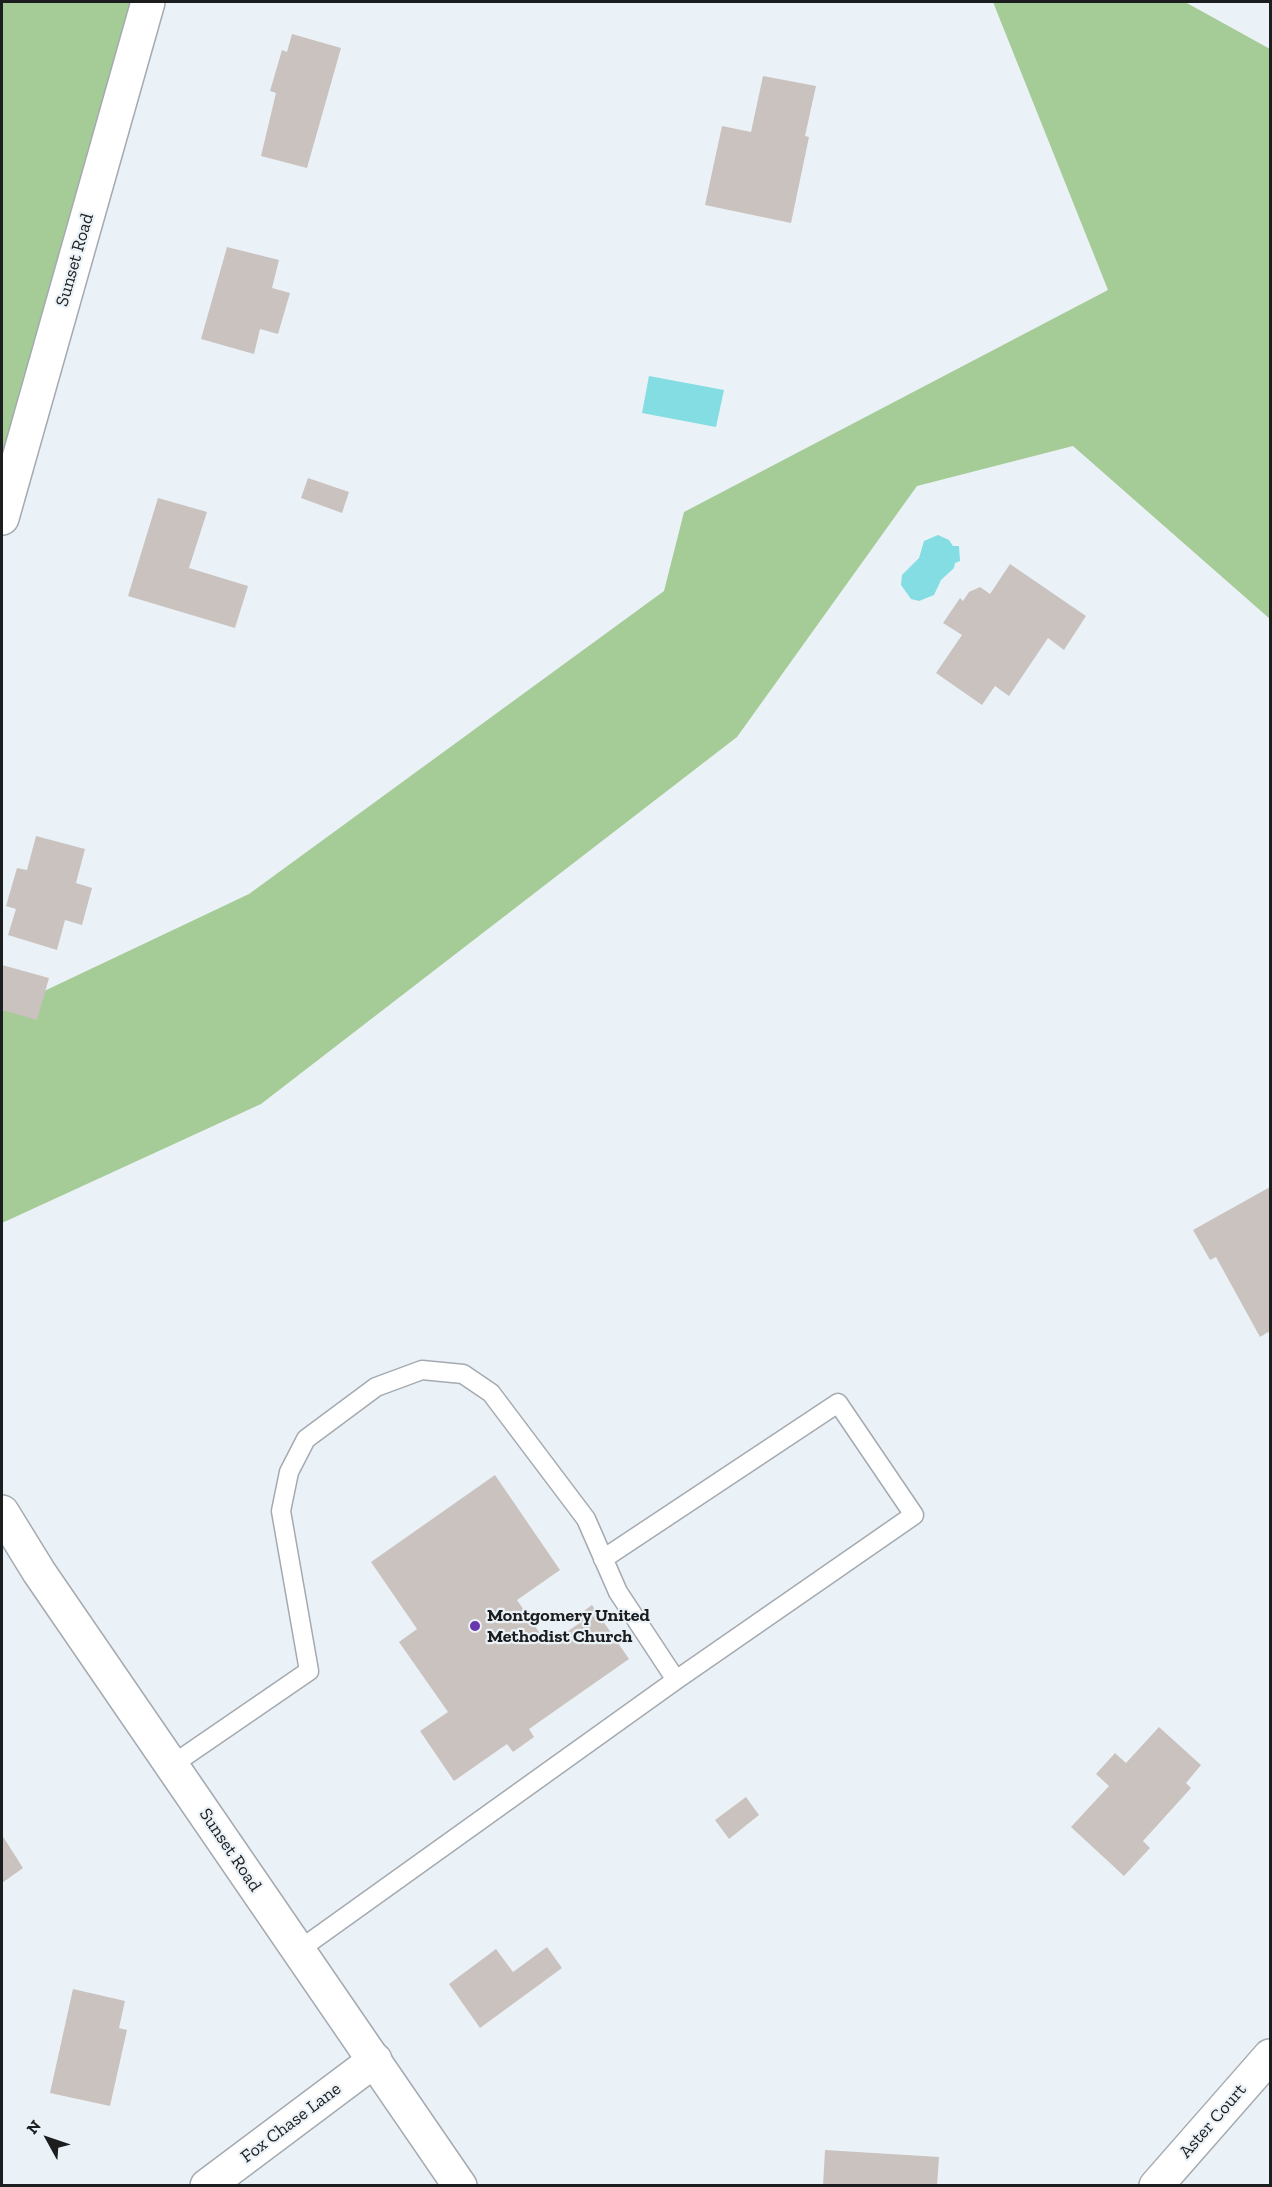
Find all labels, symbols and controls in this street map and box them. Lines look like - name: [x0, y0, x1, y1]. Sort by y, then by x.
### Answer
- street label: Sunset Road: [51, 211, 99, 309]
- place label: Montgomery United Methodist Church: [487, 1605, 650, 1648]
- marker: Montgomery United Methodist Church: [468, 1619, 482, 1633]
- street label: Sunset Road: [194, 1804, 266, 1896]
- street label: Fox Chase Lane: [237, 2078, 345, 2168]
- street label: Aster Court: [1175, 2079, 1251, 2163]
- north arrow: [18, 2109, 78, 2169]
- text: N: [23, 2116, 45, 2138]

